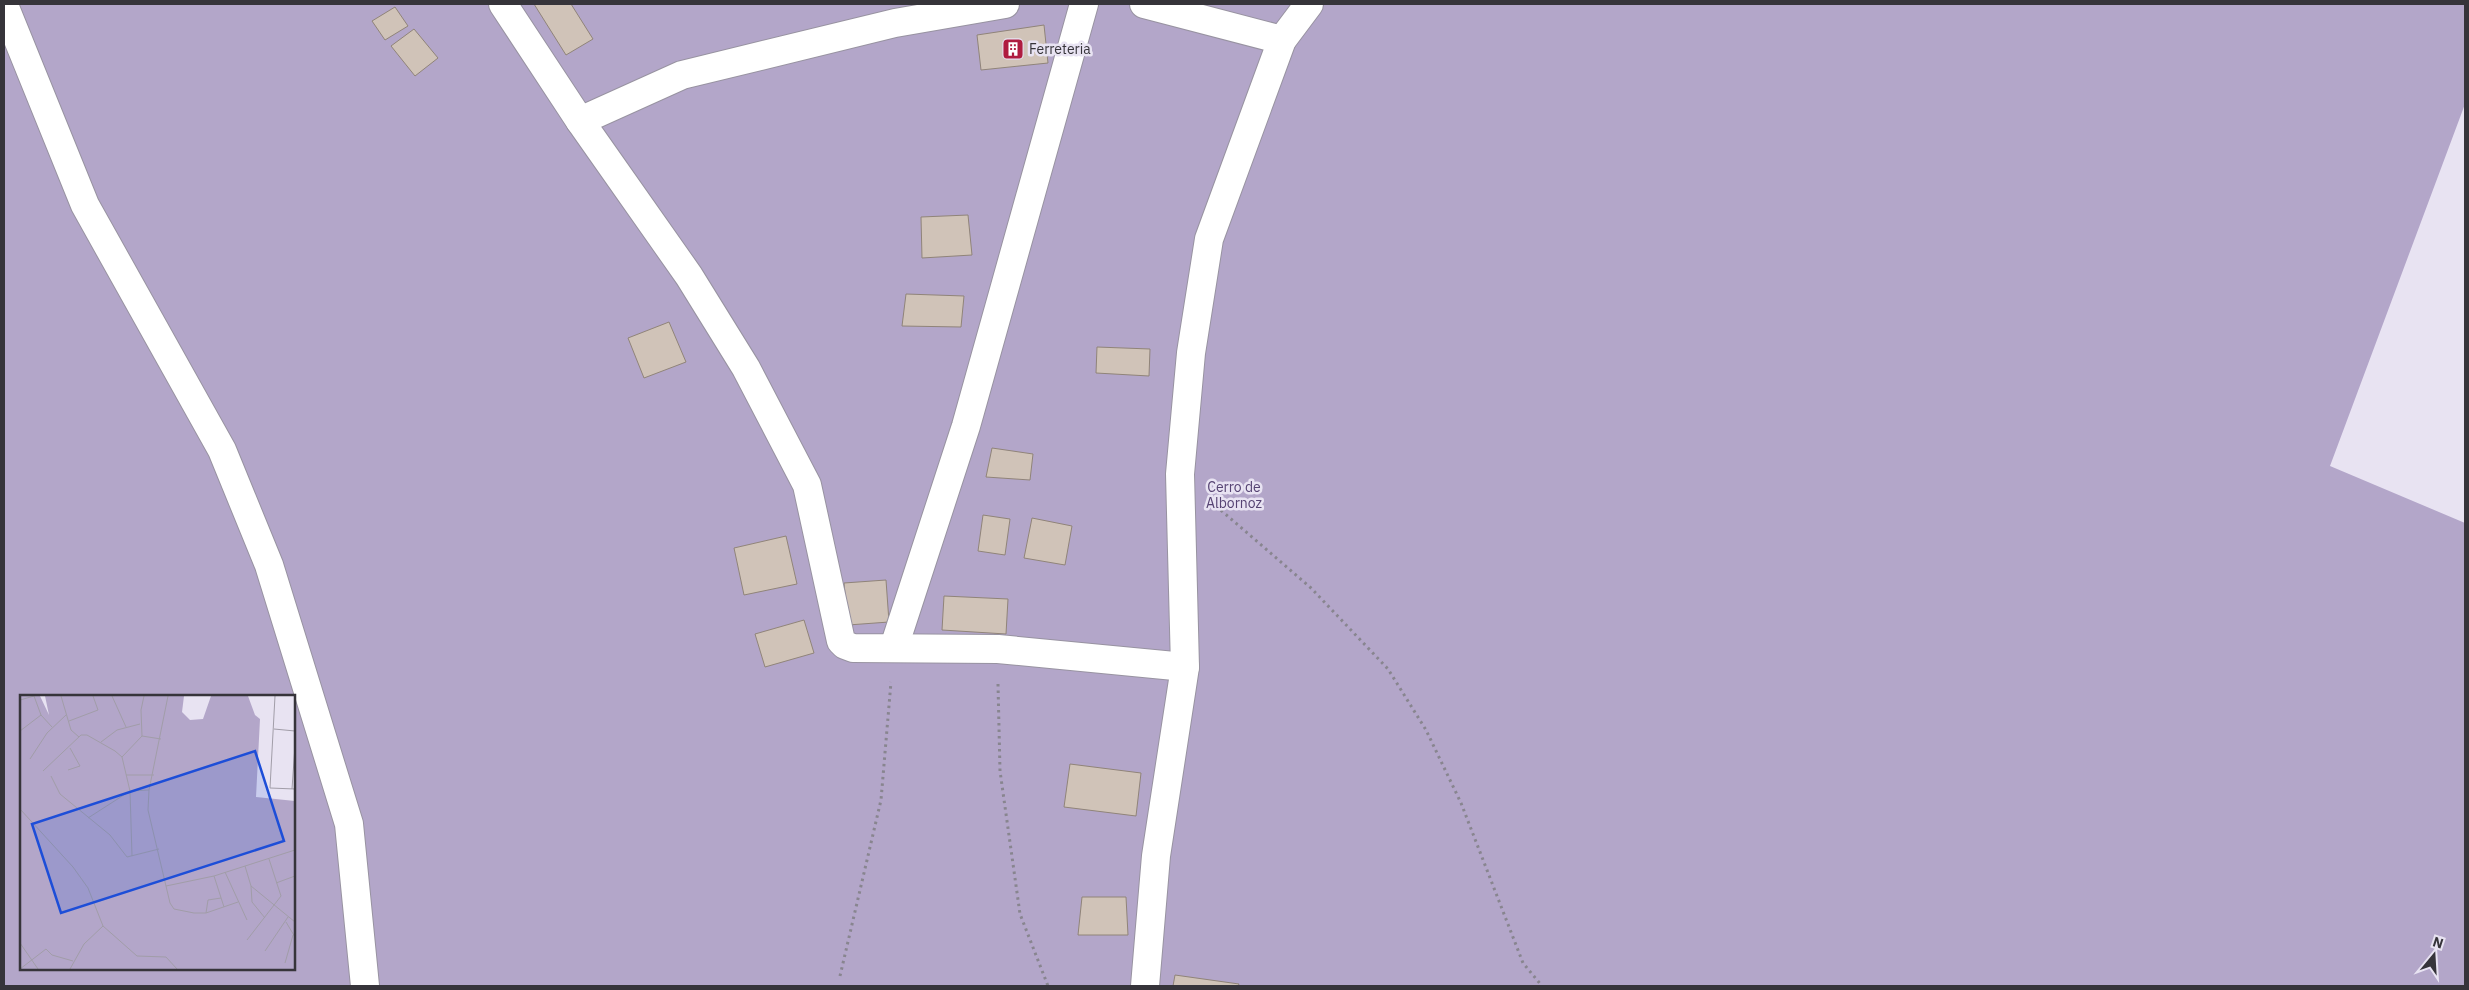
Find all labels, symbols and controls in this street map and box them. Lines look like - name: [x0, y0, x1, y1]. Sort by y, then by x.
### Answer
- building icon: Ferreteria: [1001, 37, 1025, 61]
- place label: Ferreteria: [1029, 40, 1091, 58]
- park label: Cerro de Albornoz: [1206, 478, 1263, 512]
- inset map: [20, 695, 295, 970]
- north arrow: [2409, 930, 2459, 980]
- text: N: [2430, 933, 2446, 953]

